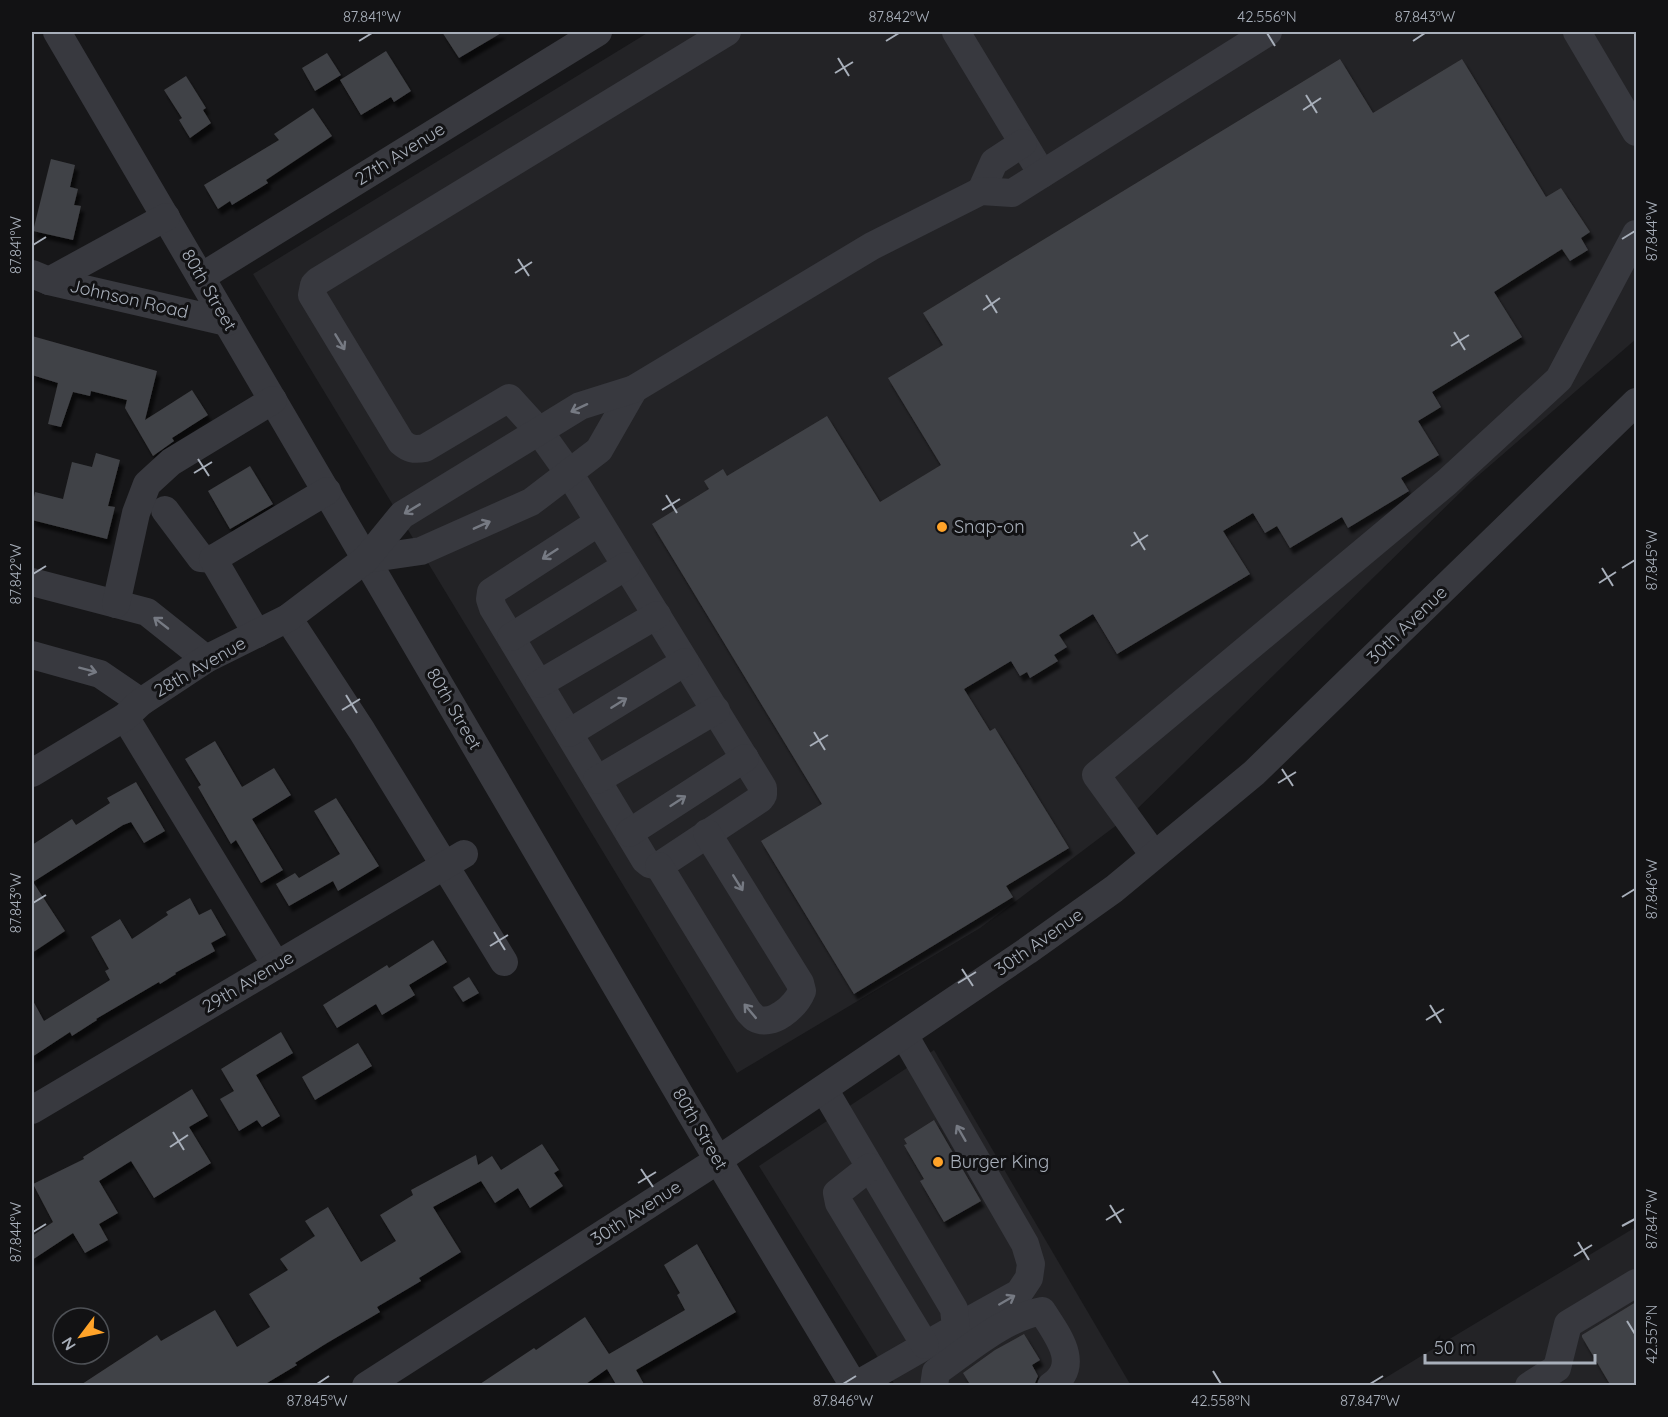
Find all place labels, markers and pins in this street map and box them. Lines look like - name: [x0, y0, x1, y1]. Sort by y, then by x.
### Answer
- place label: Snap-on: [954, 515, 1025, 538]
- marker: Snap-on: [935, 520, 949, 534]
- place label: Burger King: [950, 1150, 1049, 1173]
- marker: Burger King: [931, 1155, 945, 1169]

